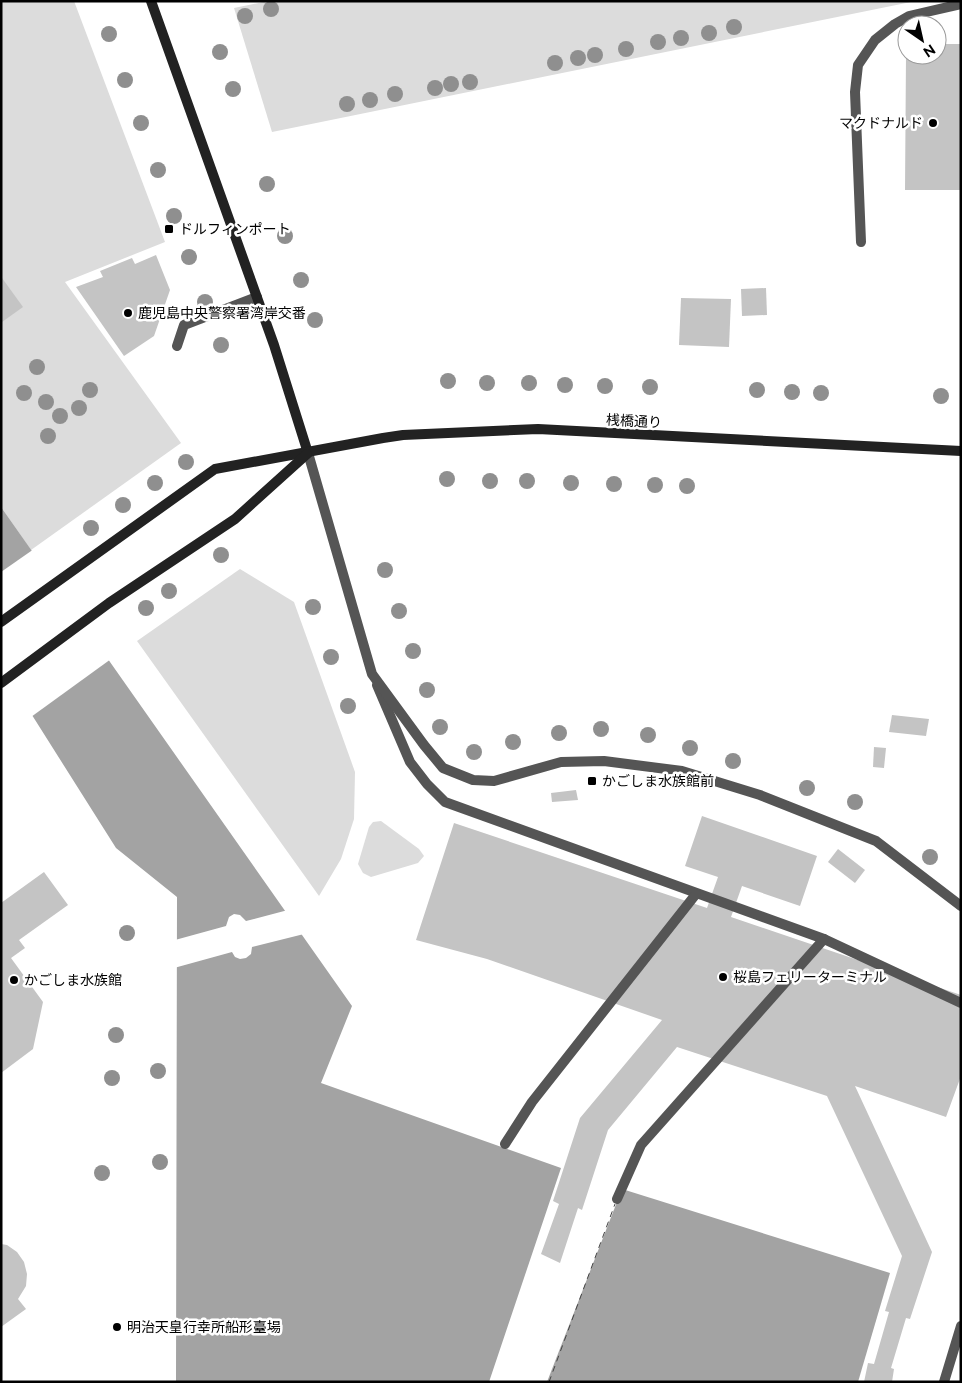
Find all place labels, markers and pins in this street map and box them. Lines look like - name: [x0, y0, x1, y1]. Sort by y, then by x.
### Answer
- place label: マクドナルド: [839, 115, 923, 131]
- marker: マクドナルド: [927, 117, 939, 129]
- place label: ドルフィンポート: [179, 221, 291, 237]
- marker: ドルフィンポート: [163, 223, 175, 235]
- place label: 鹿児島中央警察署湾岸交番: [138, 305, 306, 321]
- marker: 鹿児島中央警察署湾岸交番: [122, 307, 134, 319]
- place label: かごしま水族館前: [602, 773, 714, 789]
- marker: かごしま水族館前: [586, 775, 598, 787]
- place label: 桜島フェリーターミナル: [733, 969, 887, 985]
- marker: 桜島フェリーターミナル: [717, 971, 729, 983]
- place label: かごしま水族館: [24, 972, 122, 988]
- marker: かごしま水族館: [8, 974, 20, 986]
- place label: 明治天皇行幸所船形臺場: [127, 1319, 281, 1335]
- marker: 明治天皇行幸所船形臺場: [111, 1321, 123, 1333]

